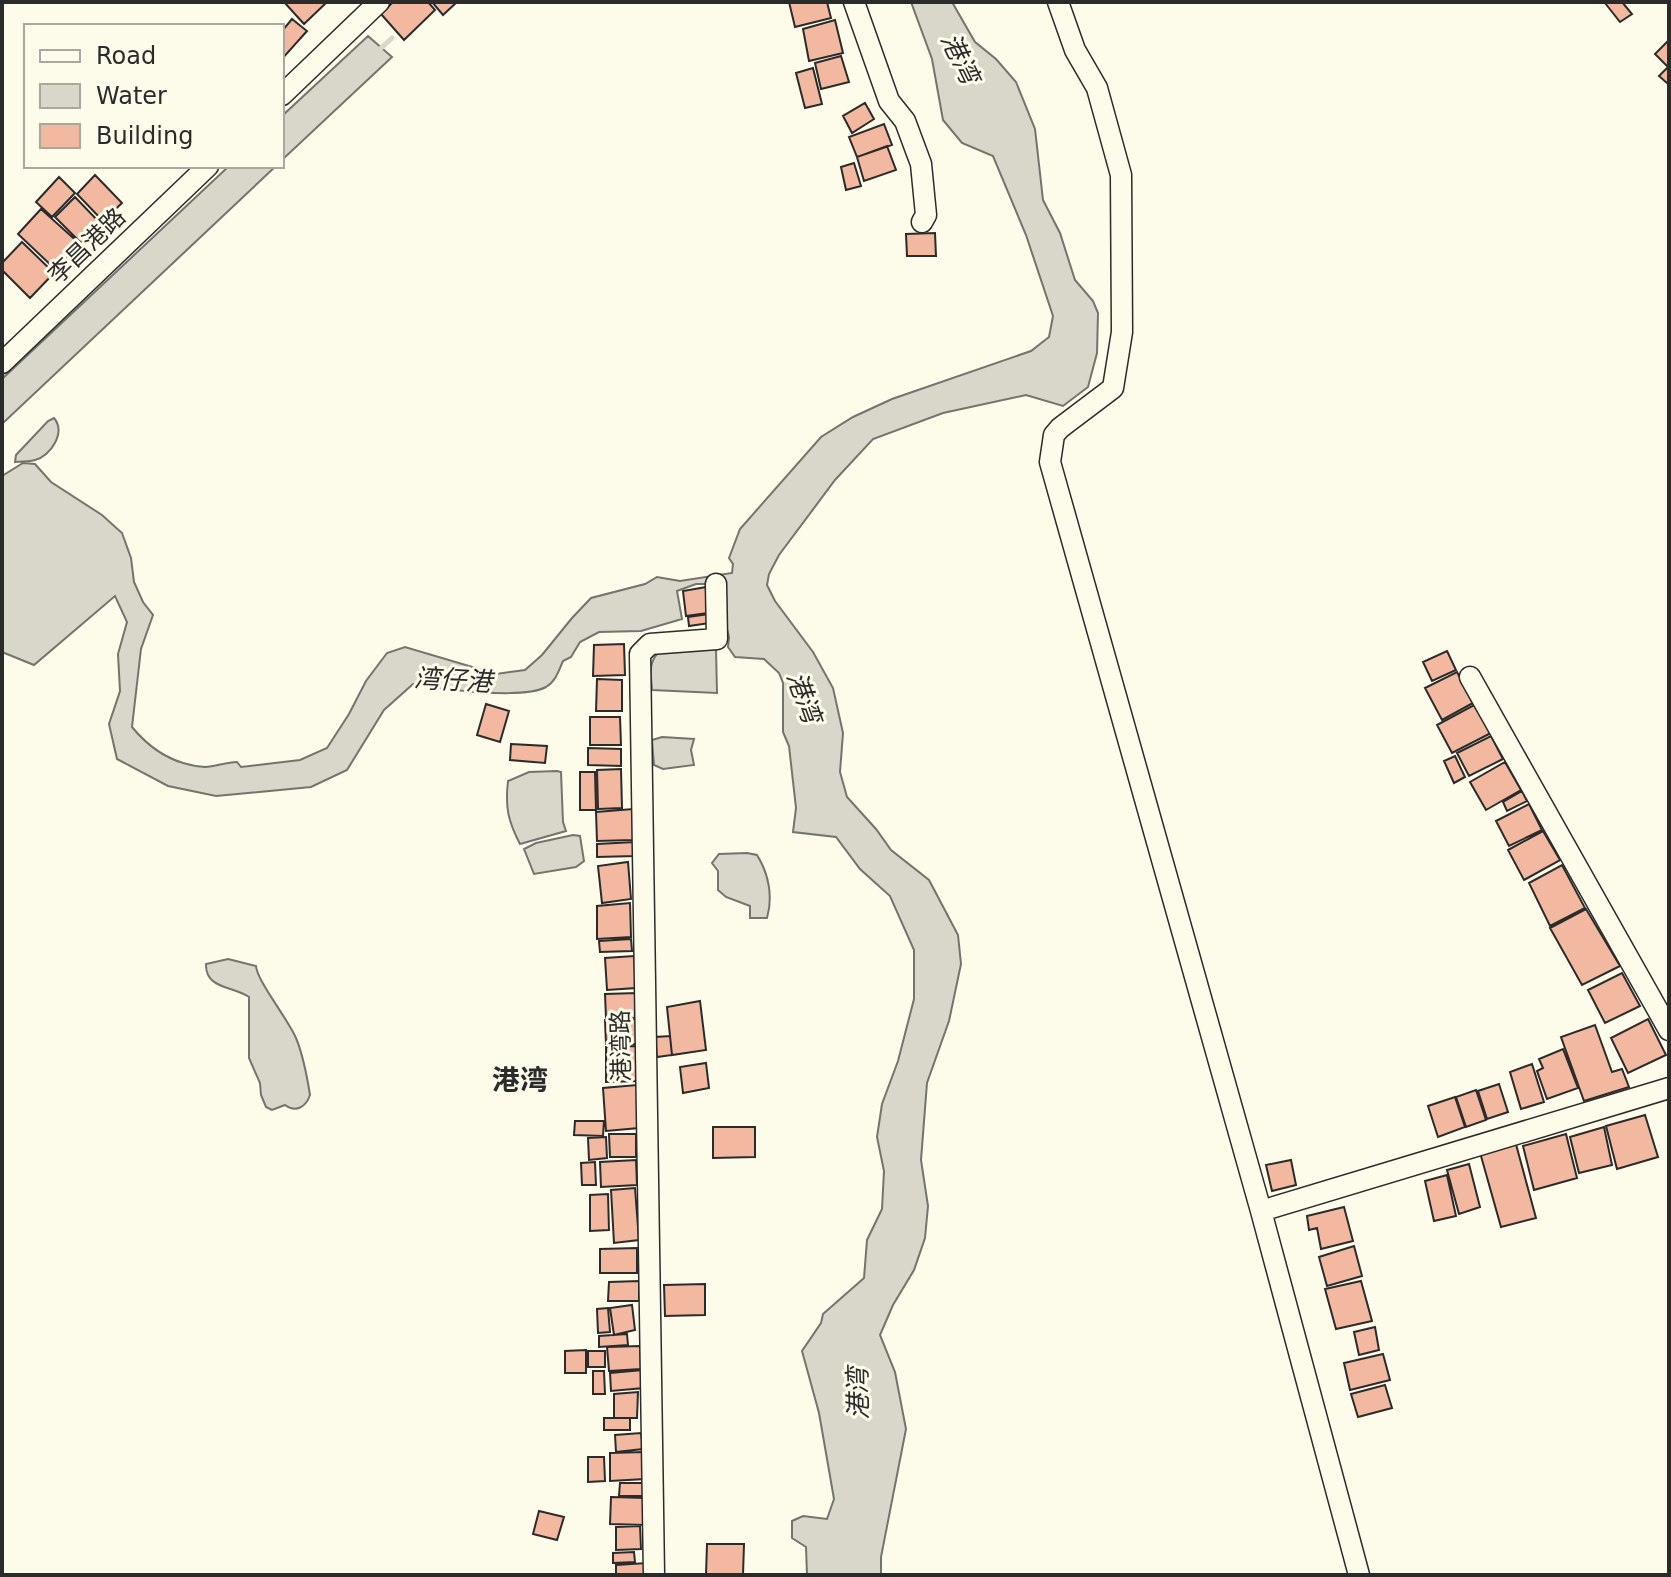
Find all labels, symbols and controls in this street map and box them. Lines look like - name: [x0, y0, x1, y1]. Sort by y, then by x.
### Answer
- legend: [24, 24, 284, 168]
- water label: 港湾: [935, 28, 987, 92]
- text: Road: [96, 42, 156, 70]
- text: Water: [96, 82, 167, 110]
- text: Building: [96, 122, 193, 150]
- street label: 李昌港路: [43, 203, 131, 289]
- water label: 湾仔港: [413, 663, 497, 697]
- water label: 港湾: [781, 667, 828, 730]
- street label: 港湾路: [606, 1010, 636, 1082]
- district label: 港湾: [492, 1064, 548, 1097]
- water label: 港湾: [842, 1364, 873, 1420]

